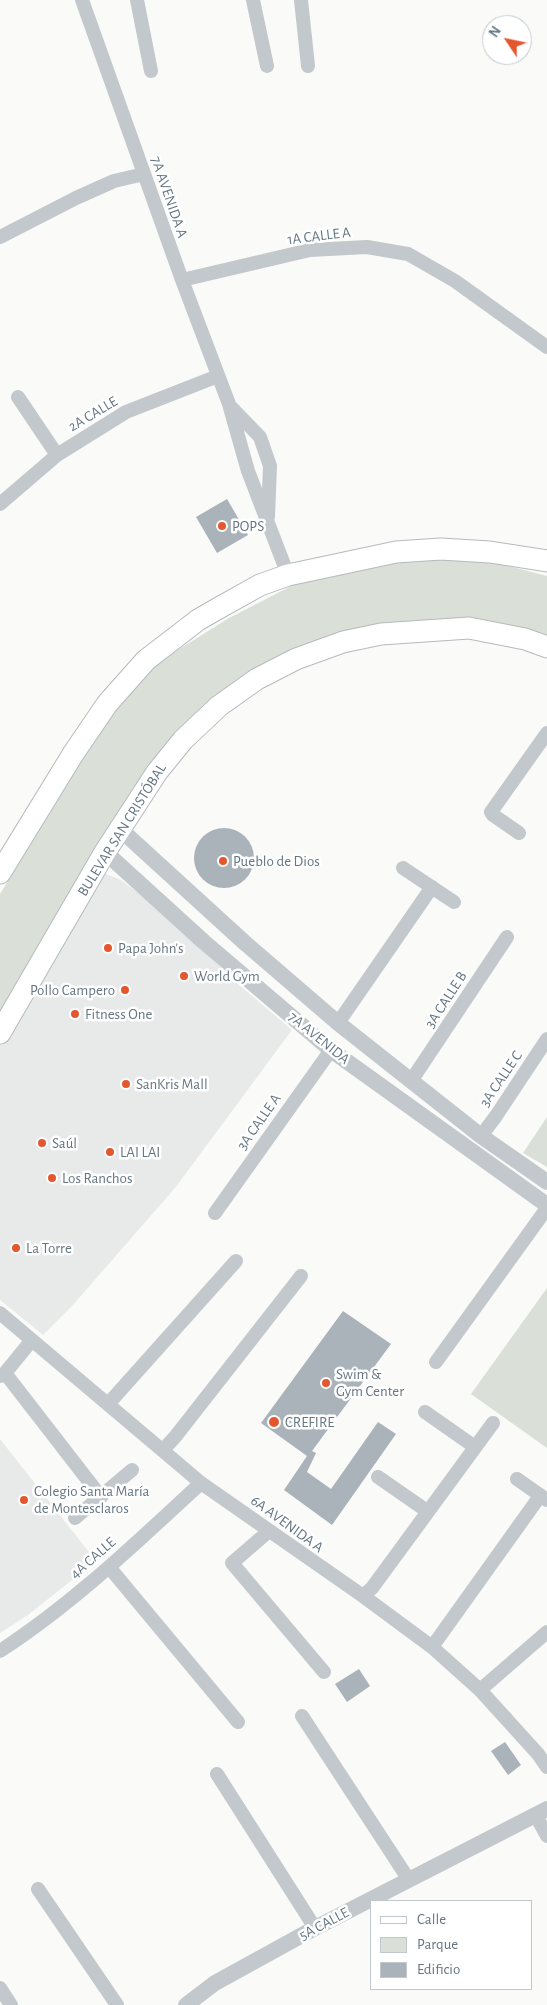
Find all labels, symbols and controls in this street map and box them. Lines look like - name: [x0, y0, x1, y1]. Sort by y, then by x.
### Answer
- north arrow: [482, 15, 532, 65]
- text: N: [487, 24, 504, 40]
- street label: 7A AVENIDA A: [147, 154, 191, 240]
- street label: 1A CALLE A: [286, 223, 352, 249]
- street label: 2A CALLE: [65, 392, 121, 436]
- place label: POPS: [232, 517, 264, 535]
- marker: POPS: [216, 520, 228, 532]
- street label: BULEVAR SAN CRISTÓBAL: [74, 760, 170, 900]
- place label: Pueblo de Dios: [233, 852, 320, 870]
- marker: Pueblo de Dios: [217, 855, 229, 867]
- place label: Papa John's: [118, 939, 184, 957]
- marker: Papa John's: [102, 942, 114, 954]
- place label: World Gym: [194, 967, 260, 985]
- street label: 3A CALLE B: [421, 968, 471, 1032]
- marker: World Gym: [178, 970, 190, 982]
- place label: Pollo Campero: [30, 981, 115, 999]
- marker: Pollo Campero: [119, 984, 131, 996]
- place label: Fitness One: [85, 1005, 152, 1023]
- marker: Fitness One: [69, 1008, 81, 1020]
- street label: 7A AVENIDA: [285, 1008, 353, 1068]
- street label: 3A CALLE C: [476, 1048, 526, 1110]
- place label: SanKris Mall: [136, 1075, 208, 1093]
- marker: SanKris Mall: [120, 1078, 132, 1090]
- street label: 3A CALLE A: [233, 1090, 285, 1154]
- place label: Saúl: [52, 1134, 77, 1152]
- marker: Saúl: [36, 1137, 48, 1149]
- place label: LAI LAI: [120, 1143, 160, 1161]
- marker: LAI LAI: [104, 1146, 116, 1158]
- place label: Los Ranchos: [62, 1169, 132, 1187]
- marker: Los Ranchos: [46, 1172, 58, 1184]
- place label: La Torre: [26, 1239, 72, 1257]
- marker: La Torre: [10, 1242, 22, 1254]
- place label: Swim & Gym Center: [336, 1365, 404, 1400]
- marker: Swim & Gym Center: [320, 1377, 332, 1389]
- place label: CREFIRE: [285, 1413, 334, 1431]
- marker: CREFIRE: [267, 1415, 281, 1429]
- place label: Colegio Santa María de Montesclaros: [34, 1482, 149, 1517]
- street label: 6A AVENIDA A: [247, 1492, 327, 1556]
- marker: Colegio Santa María de Montesclaros: [18, 1494, 30, 1506]
- street label: 4A CALLE: [67, 1533, 119, 1583]
- legend: [370, 1900, 532, 1990]
- street label: 5A CALLE: [296, 1903, 352, 1945]
- text: Calle: [417, 1912, 446, 1927]
- text: Parque: [417, 1937, 458, 1952]
- text: Edificio: [417, 1962, 460, 1977]

